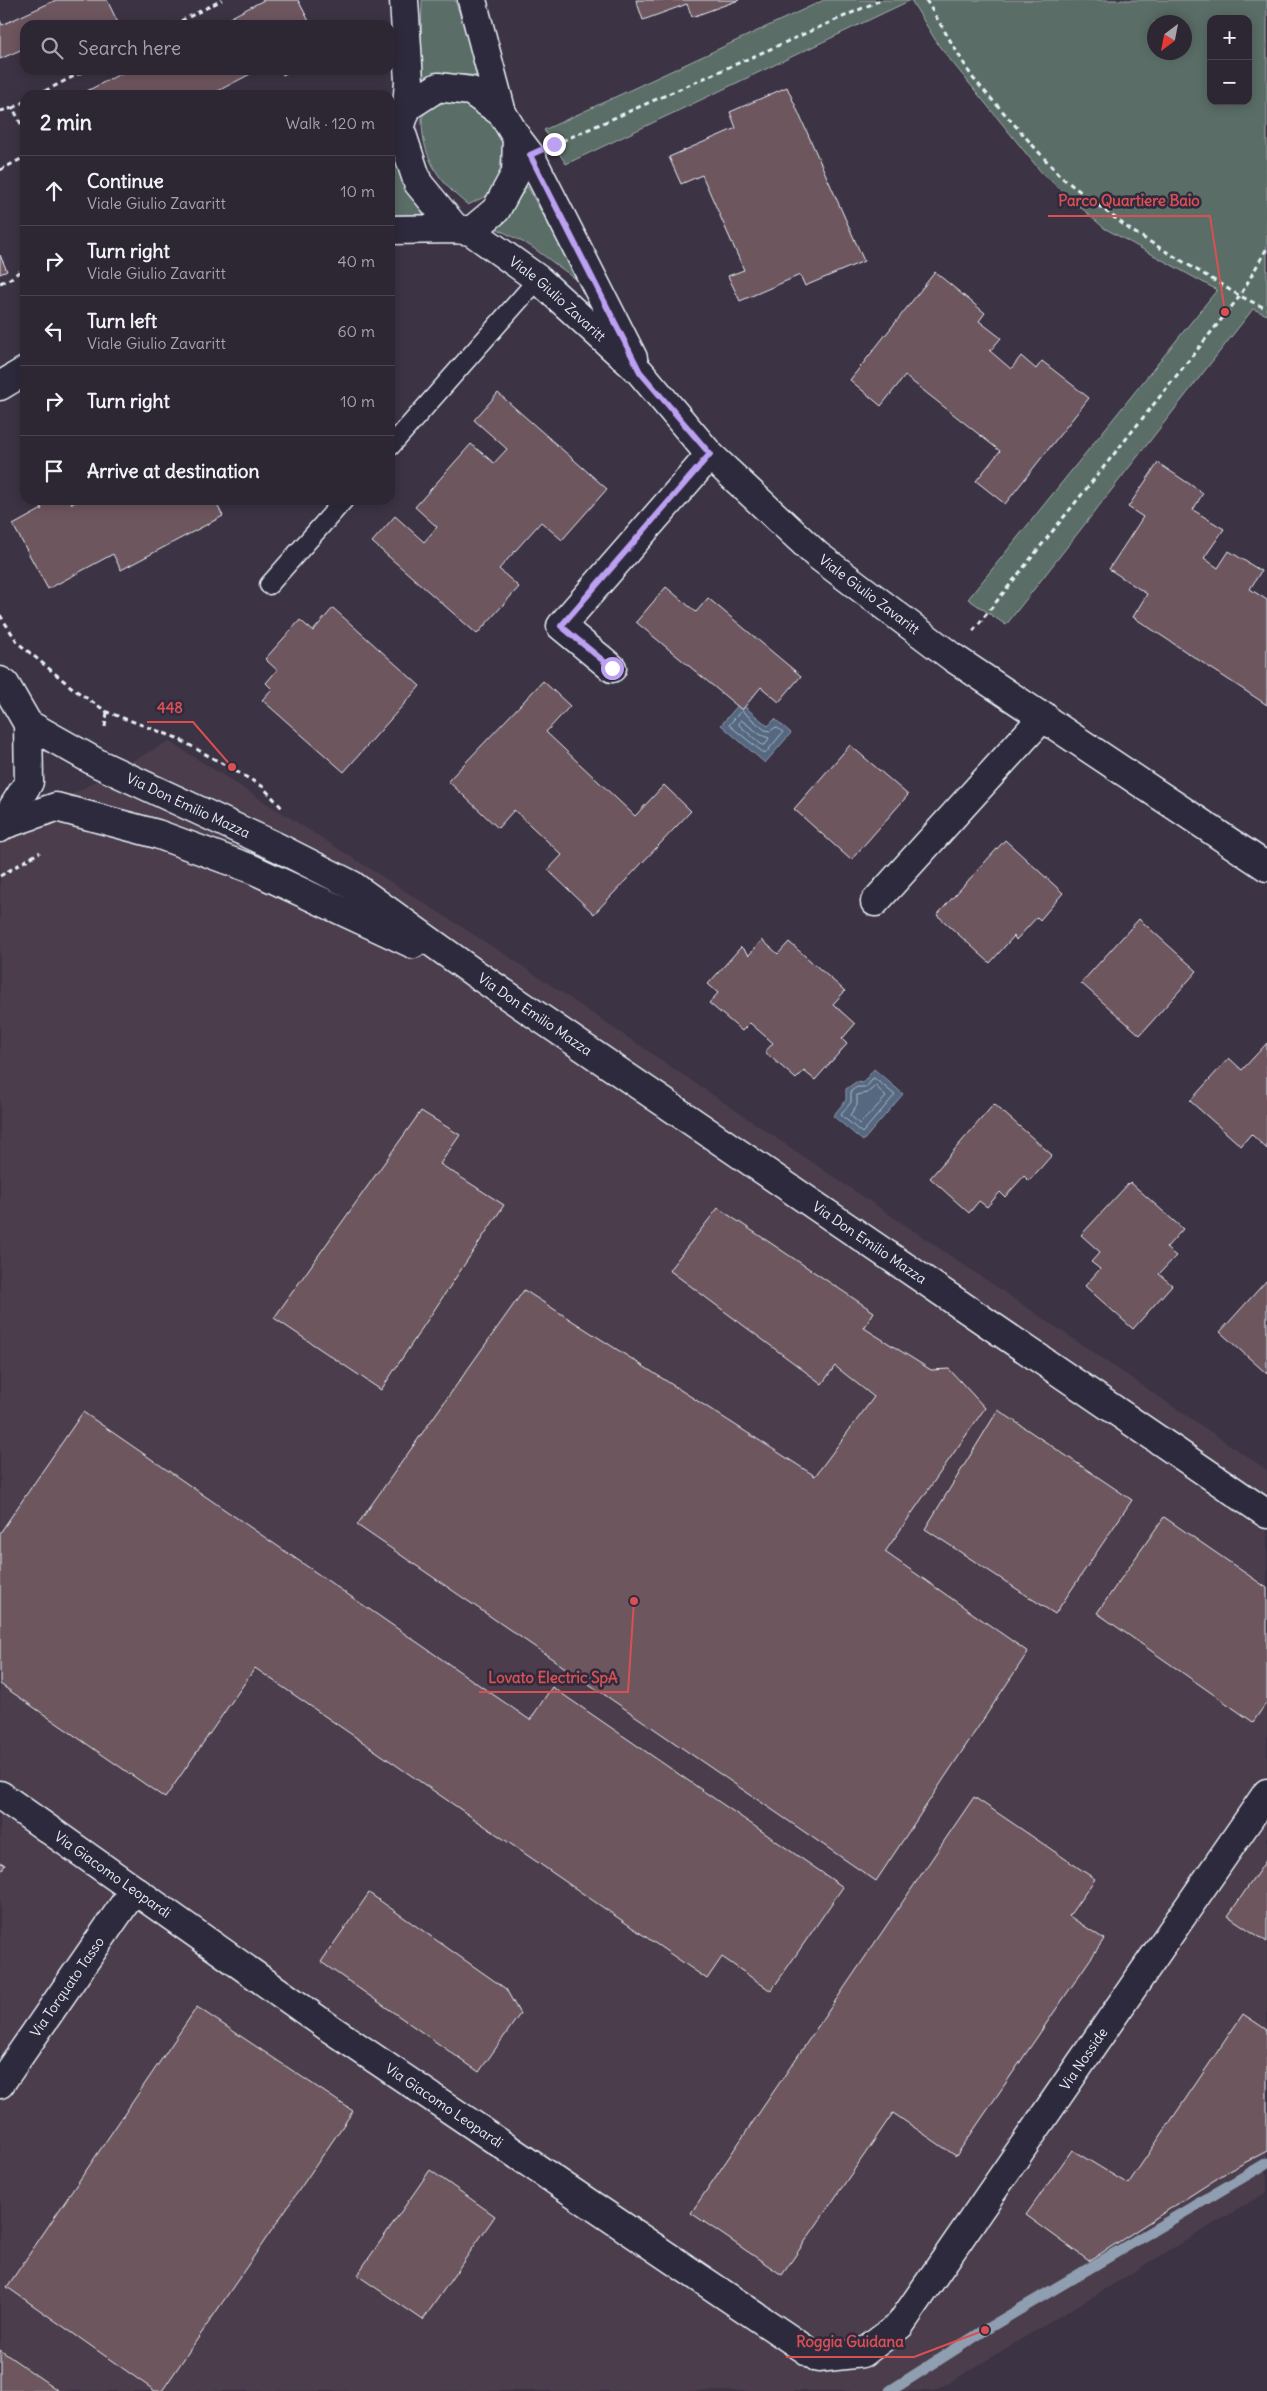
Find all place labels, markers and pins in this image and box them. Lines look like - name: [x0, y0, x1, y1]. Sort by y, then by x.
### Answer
- callout: Parco Quartiere Baio: [1048, 186, 1210, 216]
- callout: 448: [147, 692, 193, 722]
- callout: Lovato Electric SpA: [479, 1662, 628, 1692]
- callout: Roggia Guidana: [786, 2327, 914, 2357]

